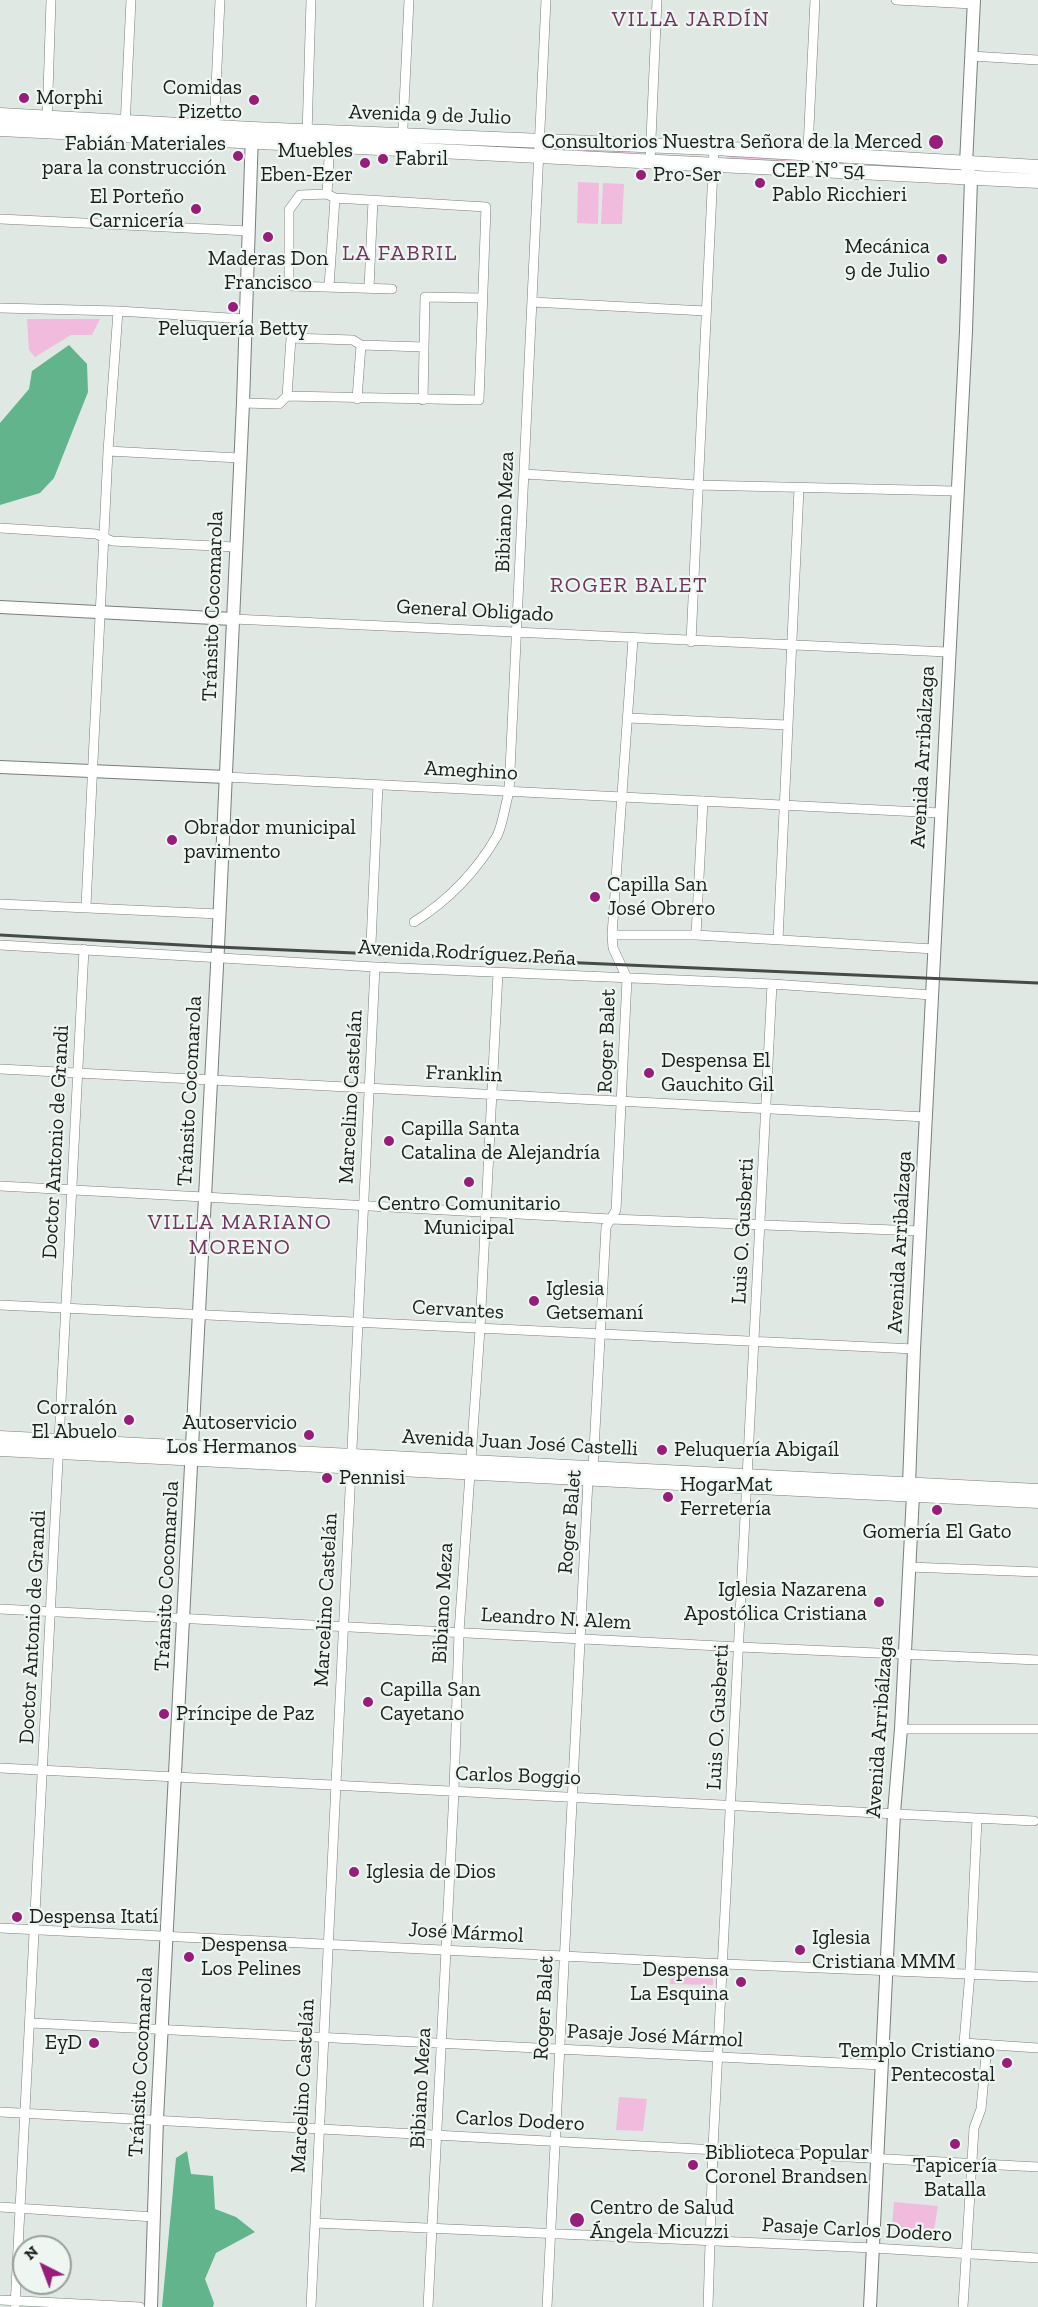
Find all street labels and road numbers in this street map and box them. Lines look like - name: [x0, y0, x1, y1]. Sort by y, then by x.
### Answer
- street label: Avenida 9 de Julio: [348, 100, 512, 130]
- street label: Bibiano Meza: [490, 451, 520, 573]
- street label: Tránsito Cocomarola: [197, 510, 229, 702]
- street label: General Obligado: [396, 594, 554, 628]
- street label: Avenida Arribálzaga: [906, 665, 940, 849]
- street label: Ameghino: [424, 756, 518, 786]
- street label: Avenida Rodríguez Peña: [357, 935, 577, 971]
- street label: Roger Balet: [593, 988, 621, 1094]
- street label: Tránsito Cocomarola: [172, 995, 208, 1187]
- street label: Marcelino Castelán: [334, 1009, 368, 1185]
- street label: Doctor Antonio de Grandi: [37, 1024, 75, 1260]
- street label: Franklin: [425, 1060, 503, 1088]
- street label: Avenida Arribálzaga: [883, 1150, 917, 1334]
- street label: Luis O. Gusberti: [727, 1157, 759, 1305]
- street label: Cervantes: [411, 1295, 505, 1325]
- street label: Avenida Juan José Castelli: [401, 1424, 639, 1462]
- street label: Roger Balet: [553, 1469, 587, 1575]
- street label: Tránsito Cocomarola: [149, 1480, 185, 1672]
- street label: Doctor Antonio de Grandi: [14, 1509, 52, 1745]
- street label: Marcelino Castelán: [309, 1512, 343, 1688]
- street label: Bibiano Meza: [427, 1542, 459, 1664]
- street label: Leandro N. Alem: [480, 1602, 632, 1636]
- street label: Avenida Arribálzaga: [861, 1635, 899, 1819]
- street label: Luis O. Gusberti: [702, 1643, 734, 1791]
- street label: Carlos Boggio: [455, 1761, 581, 1791]
- street label: José Mármol: [408, 1917, 524, 1949]
- street label: Roger Balet: [529, 1955, 559, 2061]
- street label: Tránsito Cocomarola: [123, 1966, 159, 2158]
- street label: Marcelino Castelán: [286, 1998, 320, 2174]
- street label: Pasaje José Mármol: [566, 2019, 744, 2053]
- street label: Bibiano Meza: [405, 2027, 437, 2149]
- street label: Carlos Dodero: [455, 2105, 585, 2137]
- street label: Pasaje Carlos Dodero: [761, 2212, 953, 2248]

